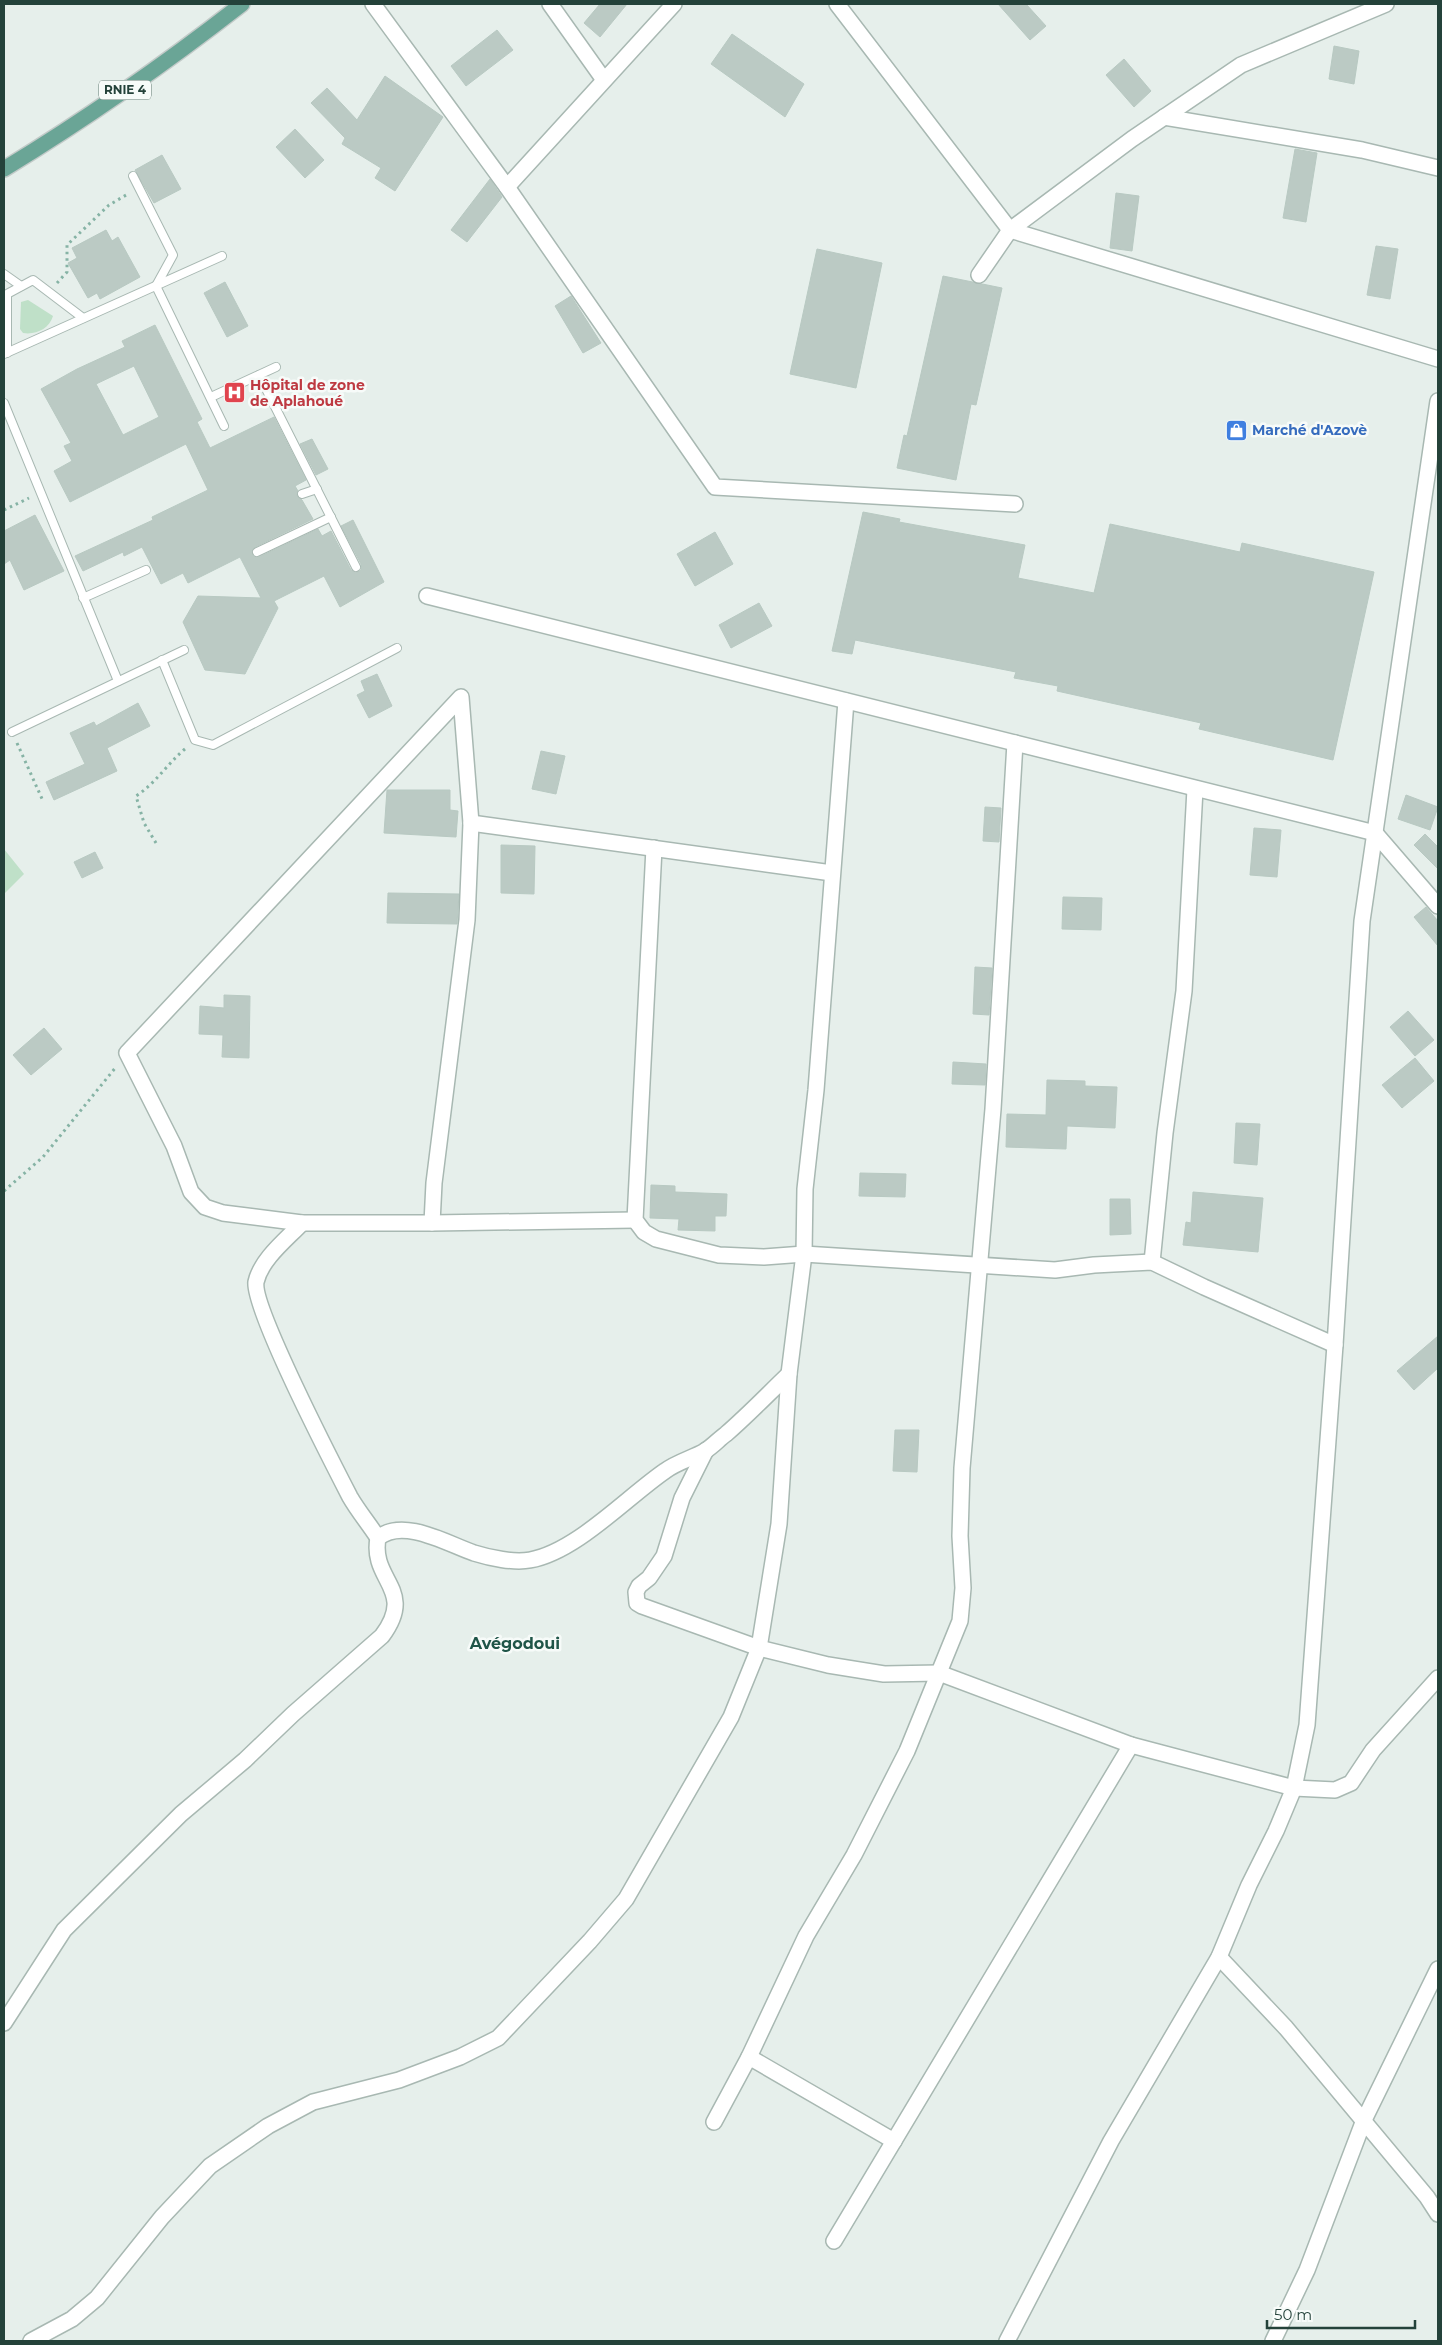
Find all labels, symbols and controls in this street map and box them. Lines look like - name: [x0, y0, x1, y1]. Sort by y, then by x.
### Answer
- road number: RNIE 4: [99, 80, 151, 100]
- place label: Hôpital de zone de Aplahoué: [250, 376, 365, 410]
- hospital icon: Hôpital de zone de Aplahoué: [222, 381, 246, 405]
- shop icon: Marché d'Azovè: [1224, 418, 1248, 442]
- place label: Marché d'Azovè: [1252, 421, 1367, 439]
- district label: Avégodoui: [469, 1634, 560, 1653]
- scale bar: [1267, 2298, 1414, 2330]
- text: 50 m: [1274, 2305, 1312, 2324]

